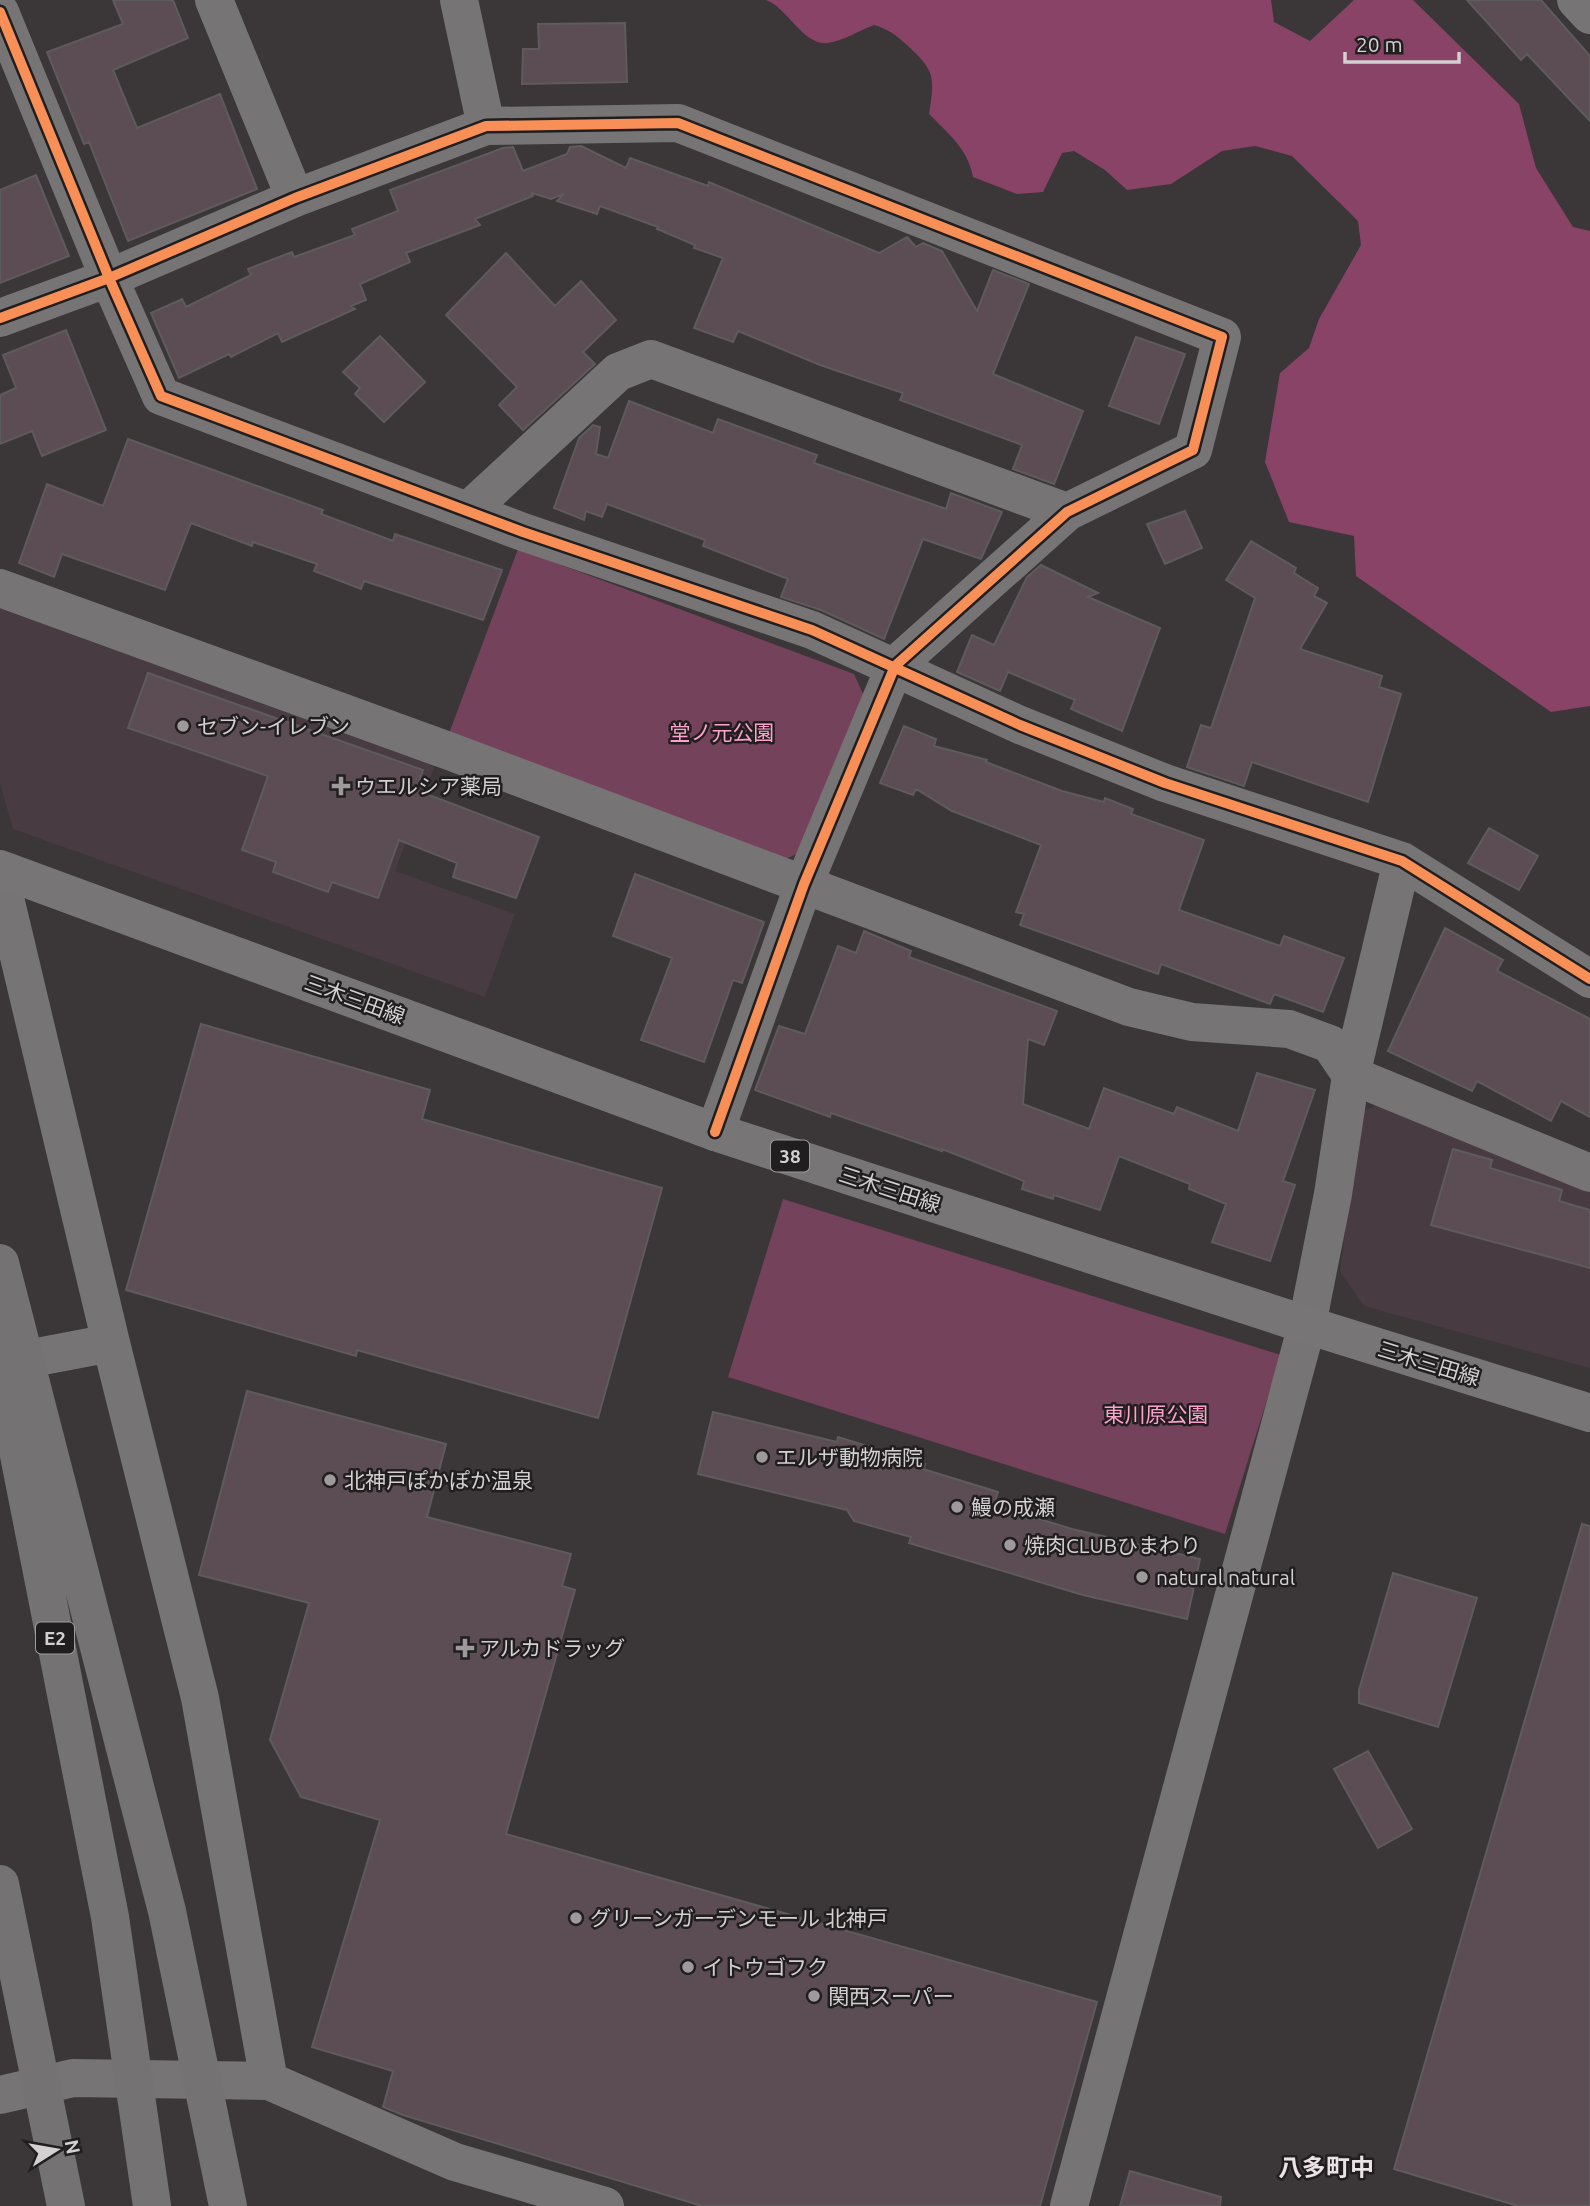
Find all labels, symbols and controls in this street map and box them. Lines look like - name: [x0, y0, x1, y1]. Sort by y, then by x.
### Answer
- scale bar: [1345, 21, 1459, 65]
- text: 20 m: [1356, 32, 1403, 56]
- place label: セブン-イレブン: [197, 714, 350, 738]
- marker: セブン-イレブン: [175, 718, 191, 734]
- park label: 堂ノ元公園: [670, 720, 775, 744]
- place label: ウエルシア薬局: [355, 774, 502, 798]
- marker: ウエルシア薬局: [333, 778, 349, 794]
- street label: 三木三田線: [302, 970, 408, 1028]
- road number: 38: [771, 1140, 809, 1172]
- street label: 三木三田線: [836, 1161, 944, 1217]
- street label: 三木三田線: [1375, 1336, 1483, 1390]
- park label: 東川原公園: [1104, 1402, 1209, 1426]
- place label: エルザ動物病院: [776, 1445, 923, 1469]
- marker: エルザ動物病院: [754, 1449, 770, 1465]
- place label: 北神戸ぽかぽか温泉: [344, 1468, 533, 1492]
- marker: 北神戸ぽかぽか温泉: [322, 1472, 338, 1488]
- place label: 鰻の成瀬: [971, 1495, 1055, 1519]
- marker: 鰻の成瀬: [949, 1499, 965, 1515]
- place label: 焼肉CLUBひまわり: [1024, 1533, 1201, 1557]
- marker: 焼肉CLUBひまわり: [1002, 1537, 1018, 1553]
- place label: natural natural: [1156, 1565, 1295, 1589]
- marker: natural natural: [1134, 1569, 1150, 1585]
- road number: E2: [36, 1622, 74, 1654]
- place label: アルカドラッグ: [479, 1636, 625, 1660]
- marker: アルカドラッグ: [457, 1640, 473, 1656]
- place label: グリーンガーデンモール 北神戸: [590, 1906, 888, 1930]
- marker: グリーンガーデンモール 北神戸: [568, 1910, 584, 1926]
- place label: イトウゴフク: [702, 1955, 828, 1979]
- marker: イトウゴフク: [680, 1959, 696, 1975]
- place label: 関西スーパー: [828, 1984, 954, 2008]
- marker: 関西スーパー: [806, 1988, 822, 2004]
- north arrow: [21, 2115, 91, 2185]
- text: N: [61, 2138, 85, 2156]
- district label: 八多町中: [1278, 2154, 1374, 2181]

